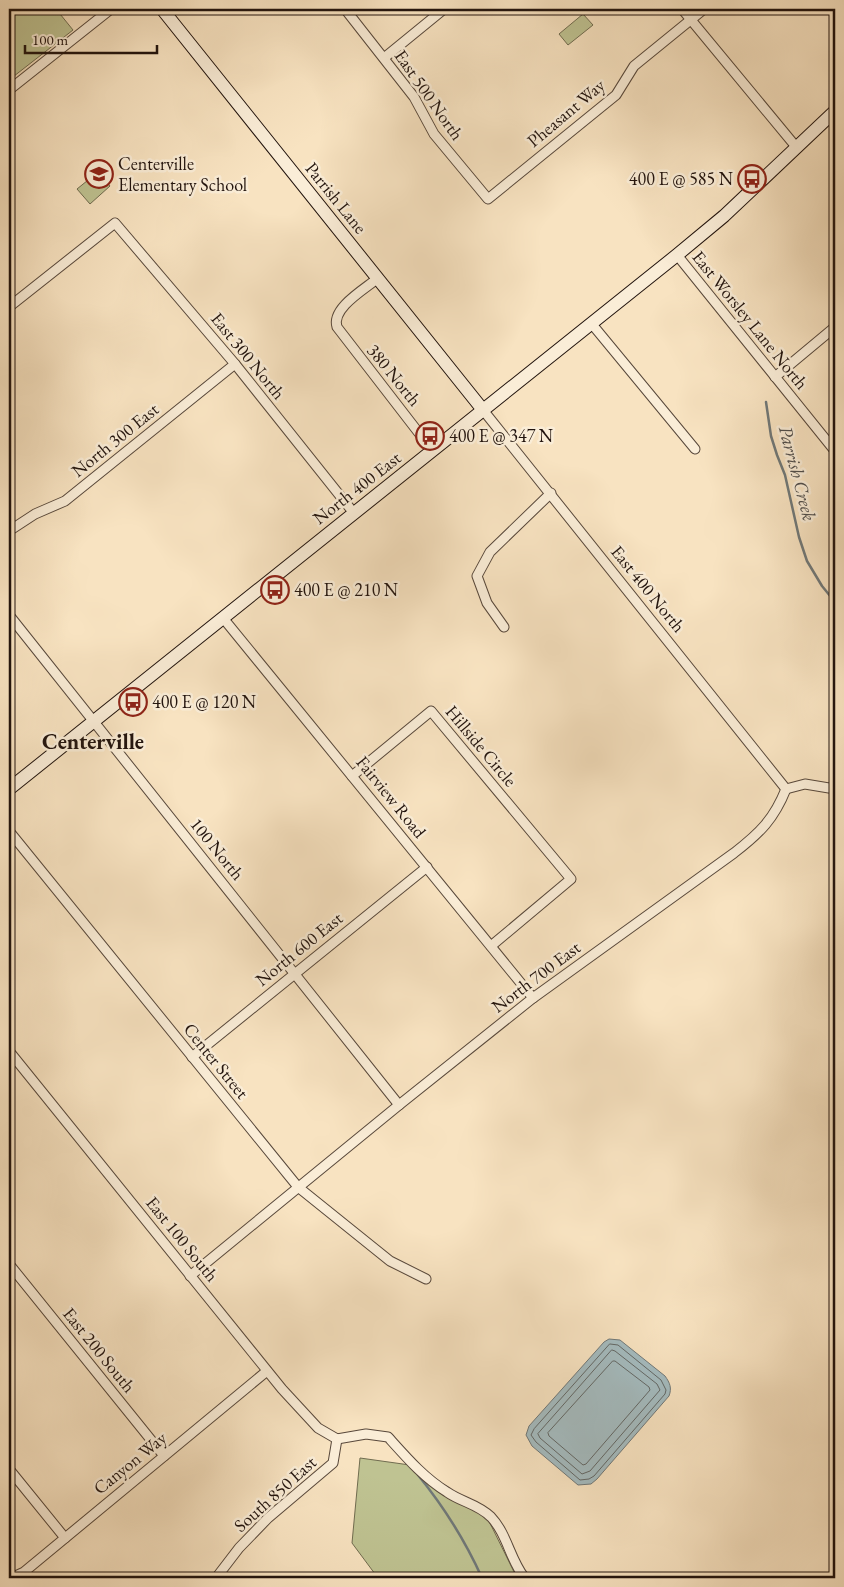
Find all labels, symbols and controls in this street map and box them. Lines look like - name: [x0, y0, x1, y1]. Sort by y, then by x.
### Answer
- scale bar: [25, 22, 158, 54]
- text: 100 m: [32, 30, 69, 49]
- street label: East 500 North: [390, 45, 469, 145]
- street label: Pheasant Way: [522, 73, 609, 152]
- place label: Centerville Elementary School: [118, 152, 247, 196]
- street label: Parrish Lane: [301, 157, 372, 238]
- school or university icon: Centerville Elementary School: [84, 159, 114, 189]
- bus stop icon: 400 E @ 585 N: [737, 164, 767, 194]
- place label: 400 E @ 585 N: [629, 167, 734, 190]
- street label: East Worsley Lane North: [687, 246, 813, 394]
- street label: East 300 North: [206, 307, 291, 404]
- street label: 380 North: [362, 339, 426, 411]
- street label: North 300 East: [66, 397, 163, 482]
- bus stop icon: 400 E @ 347 N: [415, 421, 445, 451]
- water label: Parrish Creek: [773, 423, 822, 524]
- place label: 400 E @ 347 N: [449, 424, 554, 447]
- street label: North 400 East: [308, 446, 406, 529]
- street label: East 400 North: [606, 540, 691, 637]
- bus stop icon: 400 E @ 210 N: [260, 575, 290, 605]
- place label: 400 E @ 210 N: [294, 578, 399, 601]
- bus stop icon: 400 E @ 120 N: [118, 687, 148, 717]
- place label: 400 E @ 120 N: [152, 690, 257, 713]
- street label: Hillside Circle: [441, 700, 522, 791]
- district label: Centerville: [42, 727, 144, 756]
- street label: Fairview Road: [351, 751, 432, 843]
- street label: 100 North: [185, 813, 249, 885]
- street label: North 600 East: [250, 906, 347, 991]
- street label: North 700 East: [487, 935, 585, 1018]
- street label: Center Street: [179, 1018, 254, 1104]
- street label: East 100 South: [141, 1191, 224, 1286]
- street label: East 200 South: [58, 1302, 141, 1397]
- street label: Canyon Way: [88, 1426, 171, 1499]
- street label: South 850 East: [229, 1450, 321, 1537]

